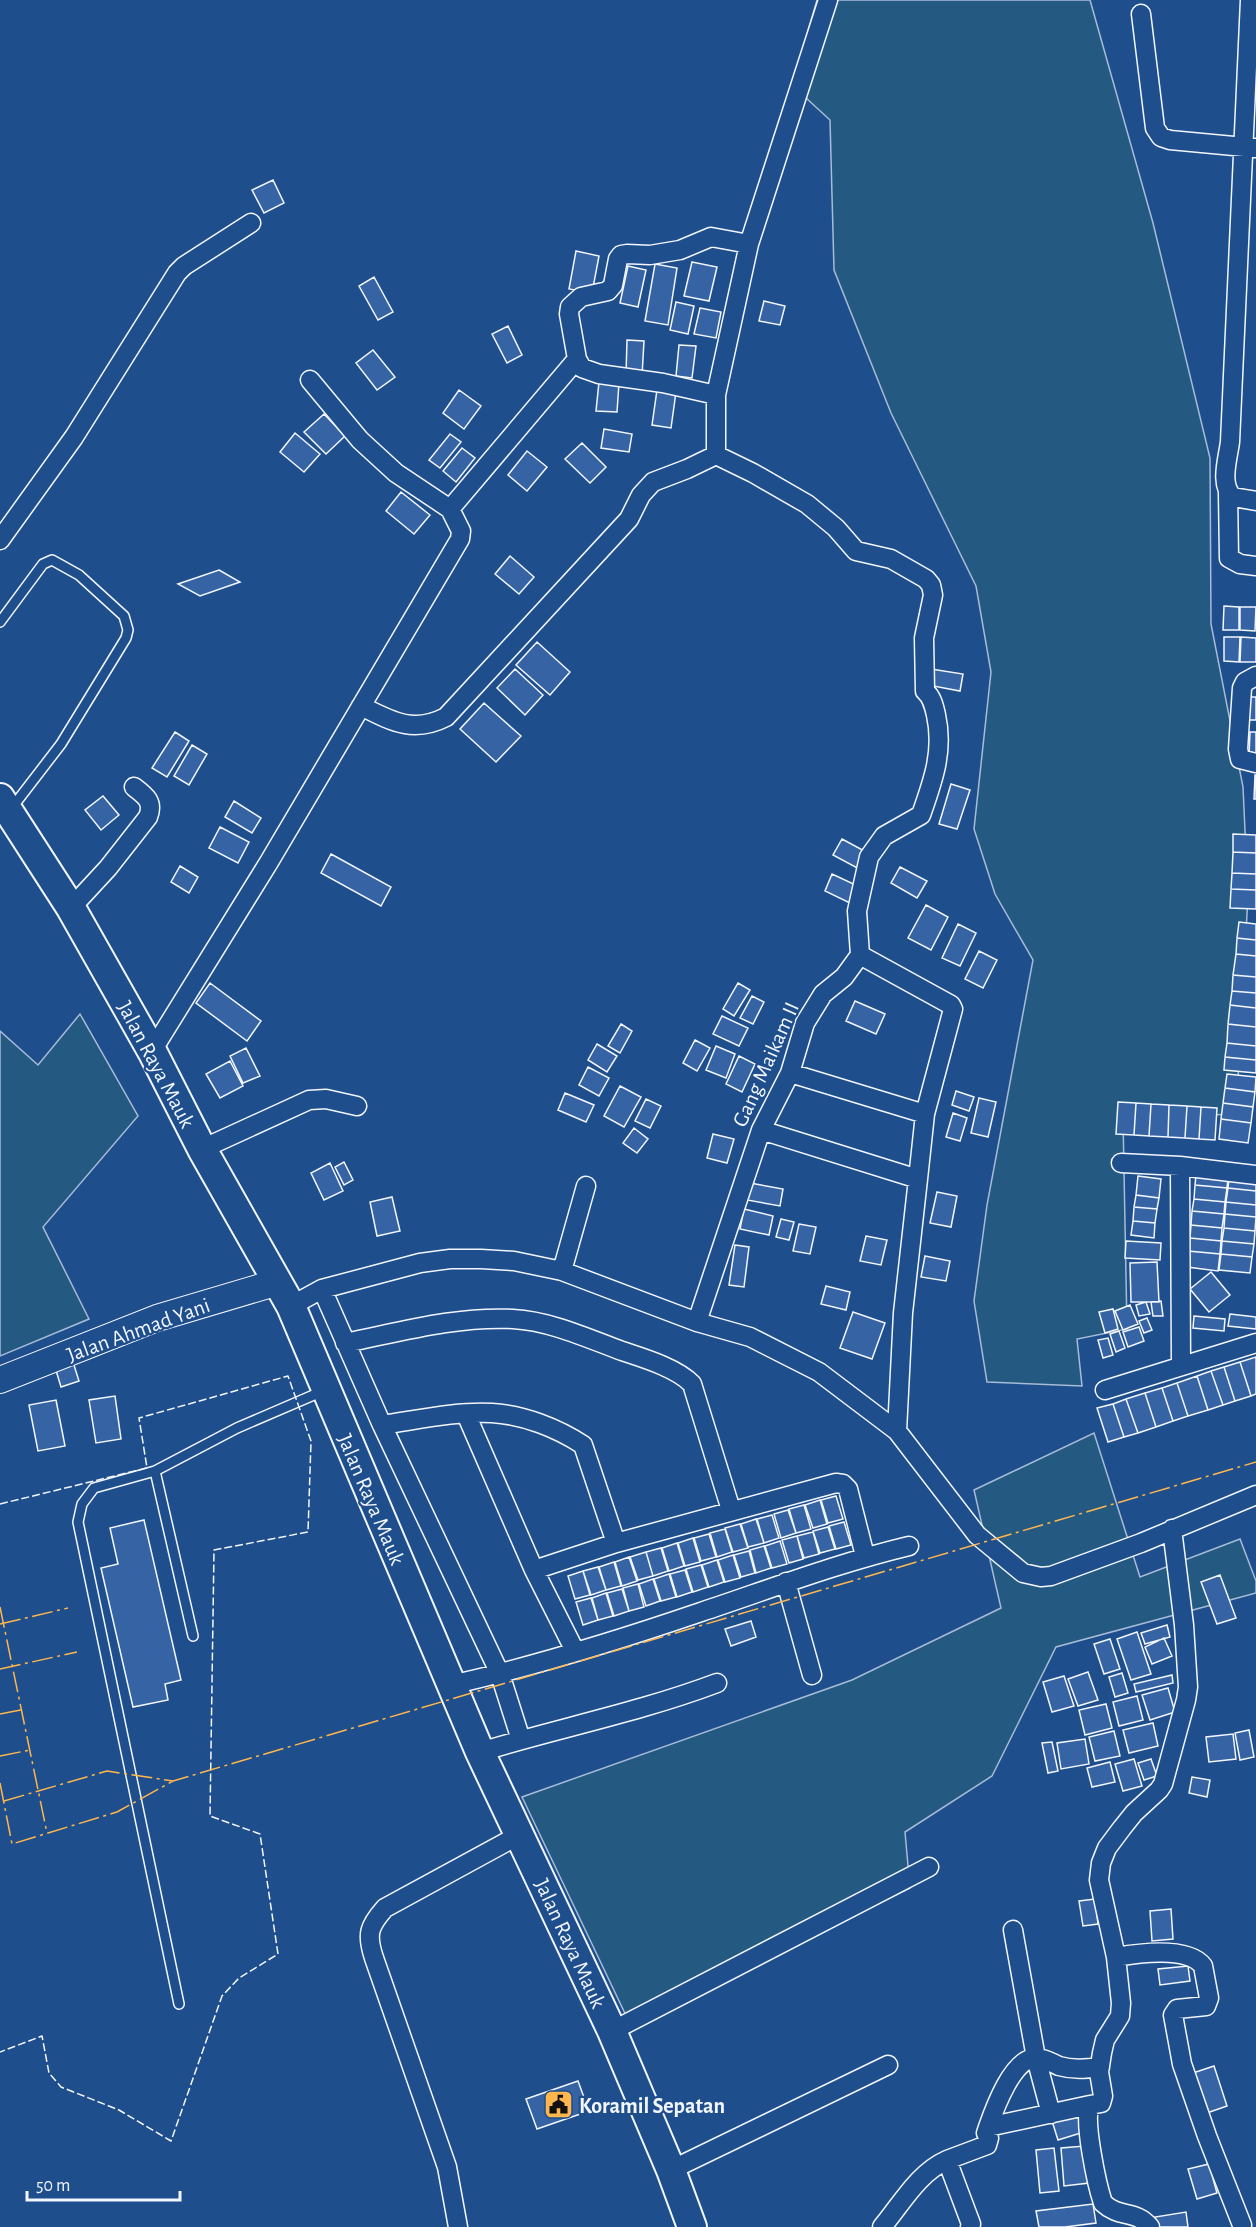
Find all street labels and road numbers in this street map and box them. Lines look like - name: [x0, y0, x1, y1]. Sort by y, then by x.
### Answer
- street label: Jalan Raya Mauk: [114, 998, 199, 1131]
- street label: Gang Maikam II: [729, 999, 803, 1130]
- street label: Jalan Ahmad Yani: [64, 1294, 213, 1366]
- street label: Jalan Raya Mauk: [334, 1431, 409, 1568]
- street label: Jalan Raya Mauk: [531, 1875, 610, 2011]

